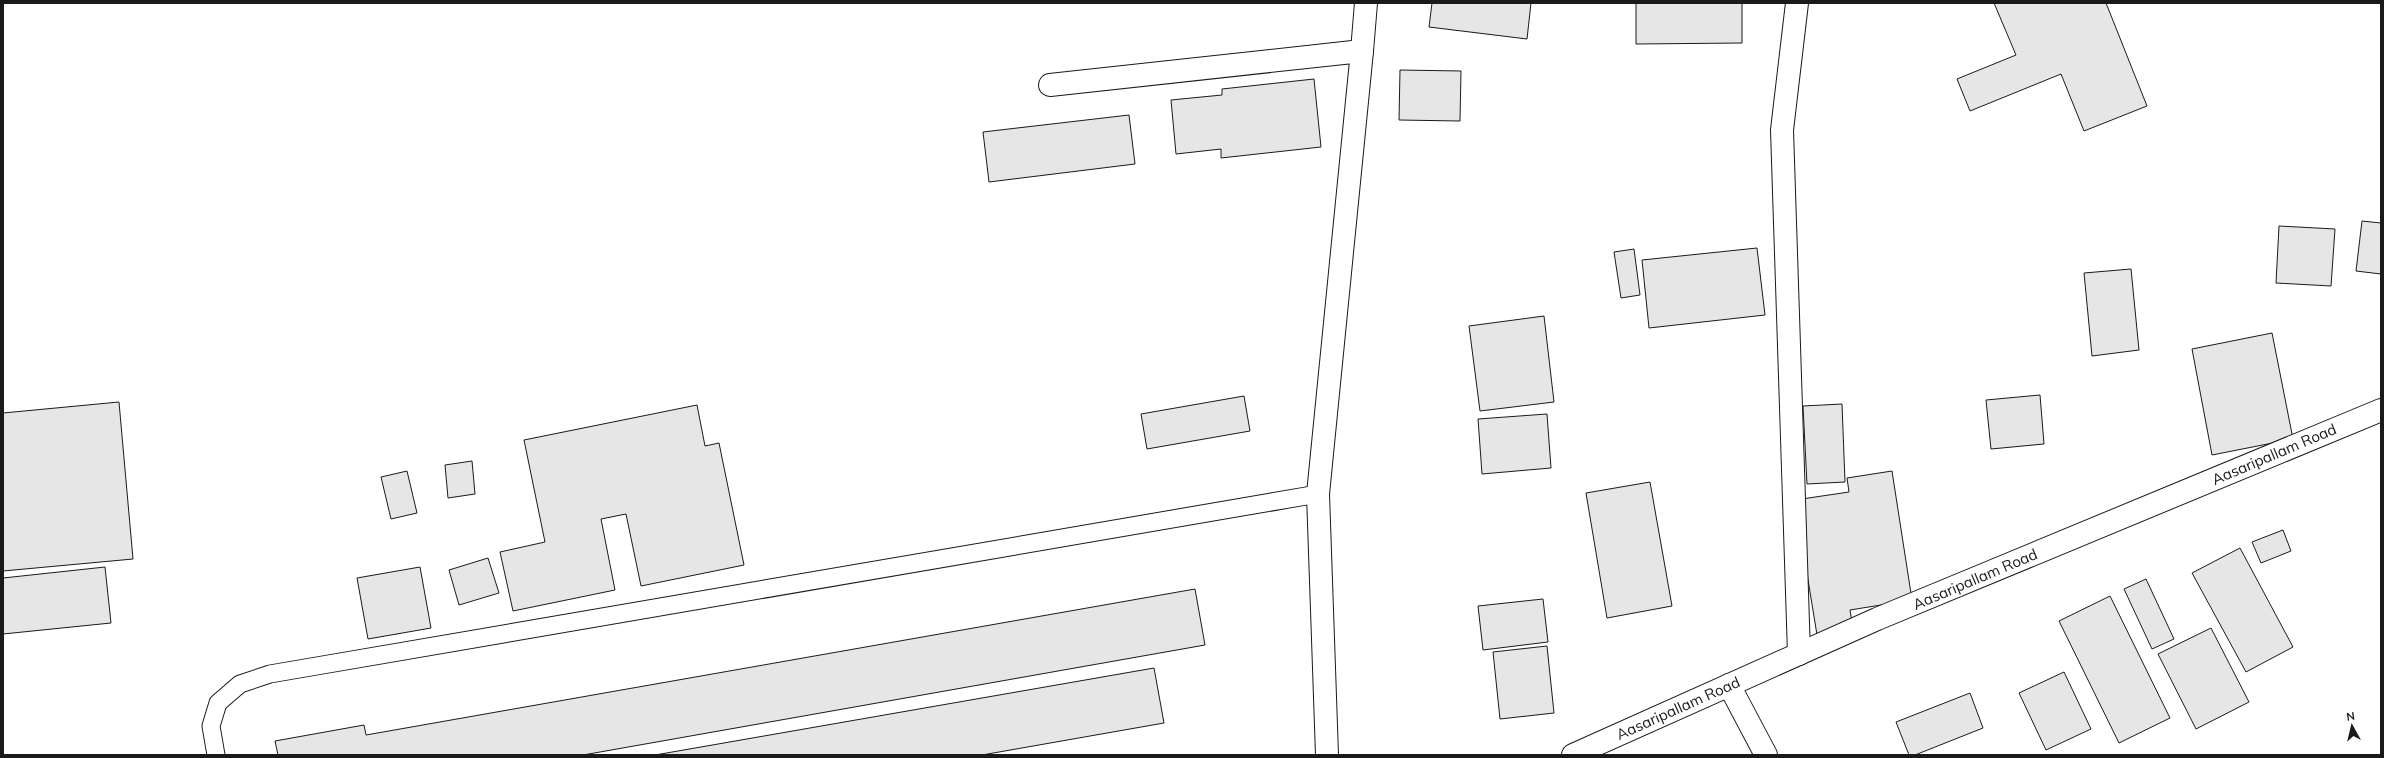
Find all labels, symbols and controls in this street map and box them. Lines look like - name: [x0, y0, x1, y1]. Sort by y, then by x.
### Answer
- street label: Aasaripallam Road: [2209, 419, 2339, 489]
- street label: Aasaripallam Road: [1910, 544, 2040, 614]
- street label: Aasaripallam Road: [1613, 672, 1743, 744]
- north arrow: [2332, 706, 2372, 746]
- text: N: [2346, 709, 2356, 724]

